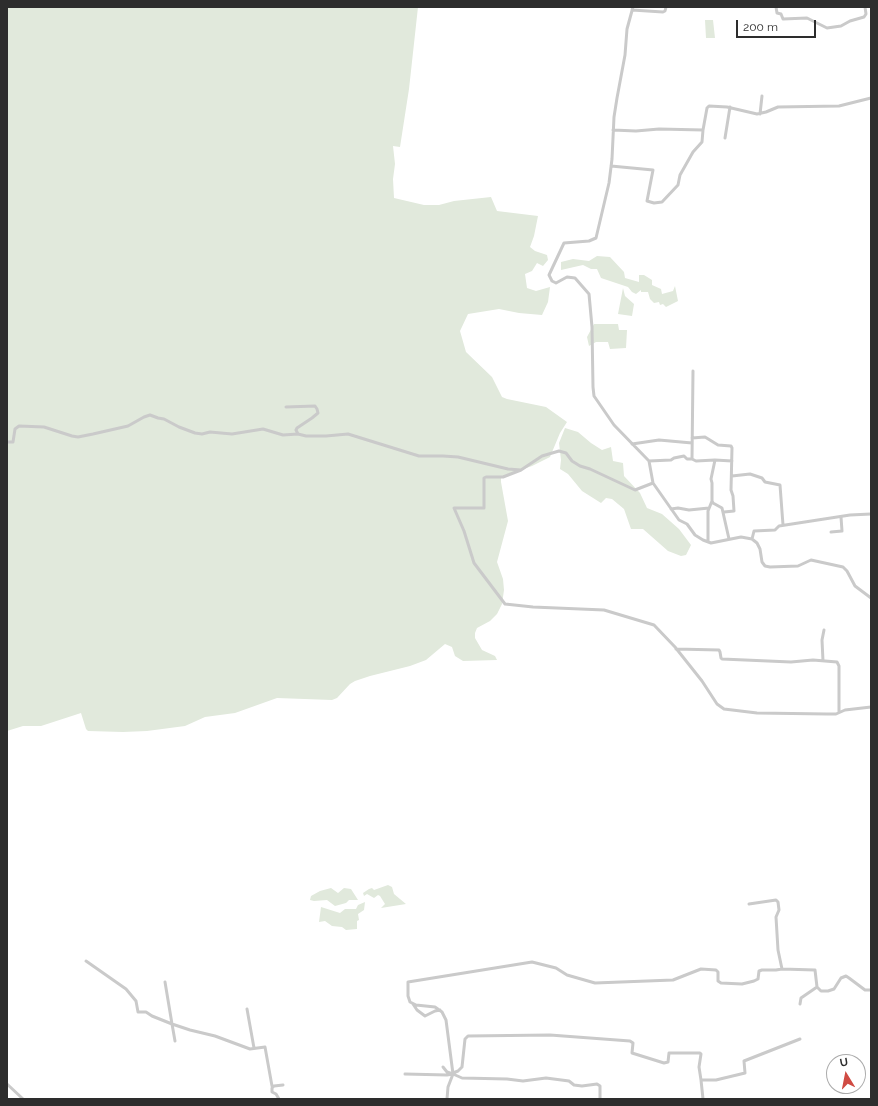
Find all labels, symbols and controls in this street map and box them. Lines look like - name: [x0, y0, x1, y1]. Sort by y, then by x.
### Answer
- scale bar: [738, 12, 818, 38]
- text: 200 m: [743, 20, 778, 34]
- north arrow: [826, 1054, 866, 1094]
- text: U: [839, 1056, 849, 1070]

